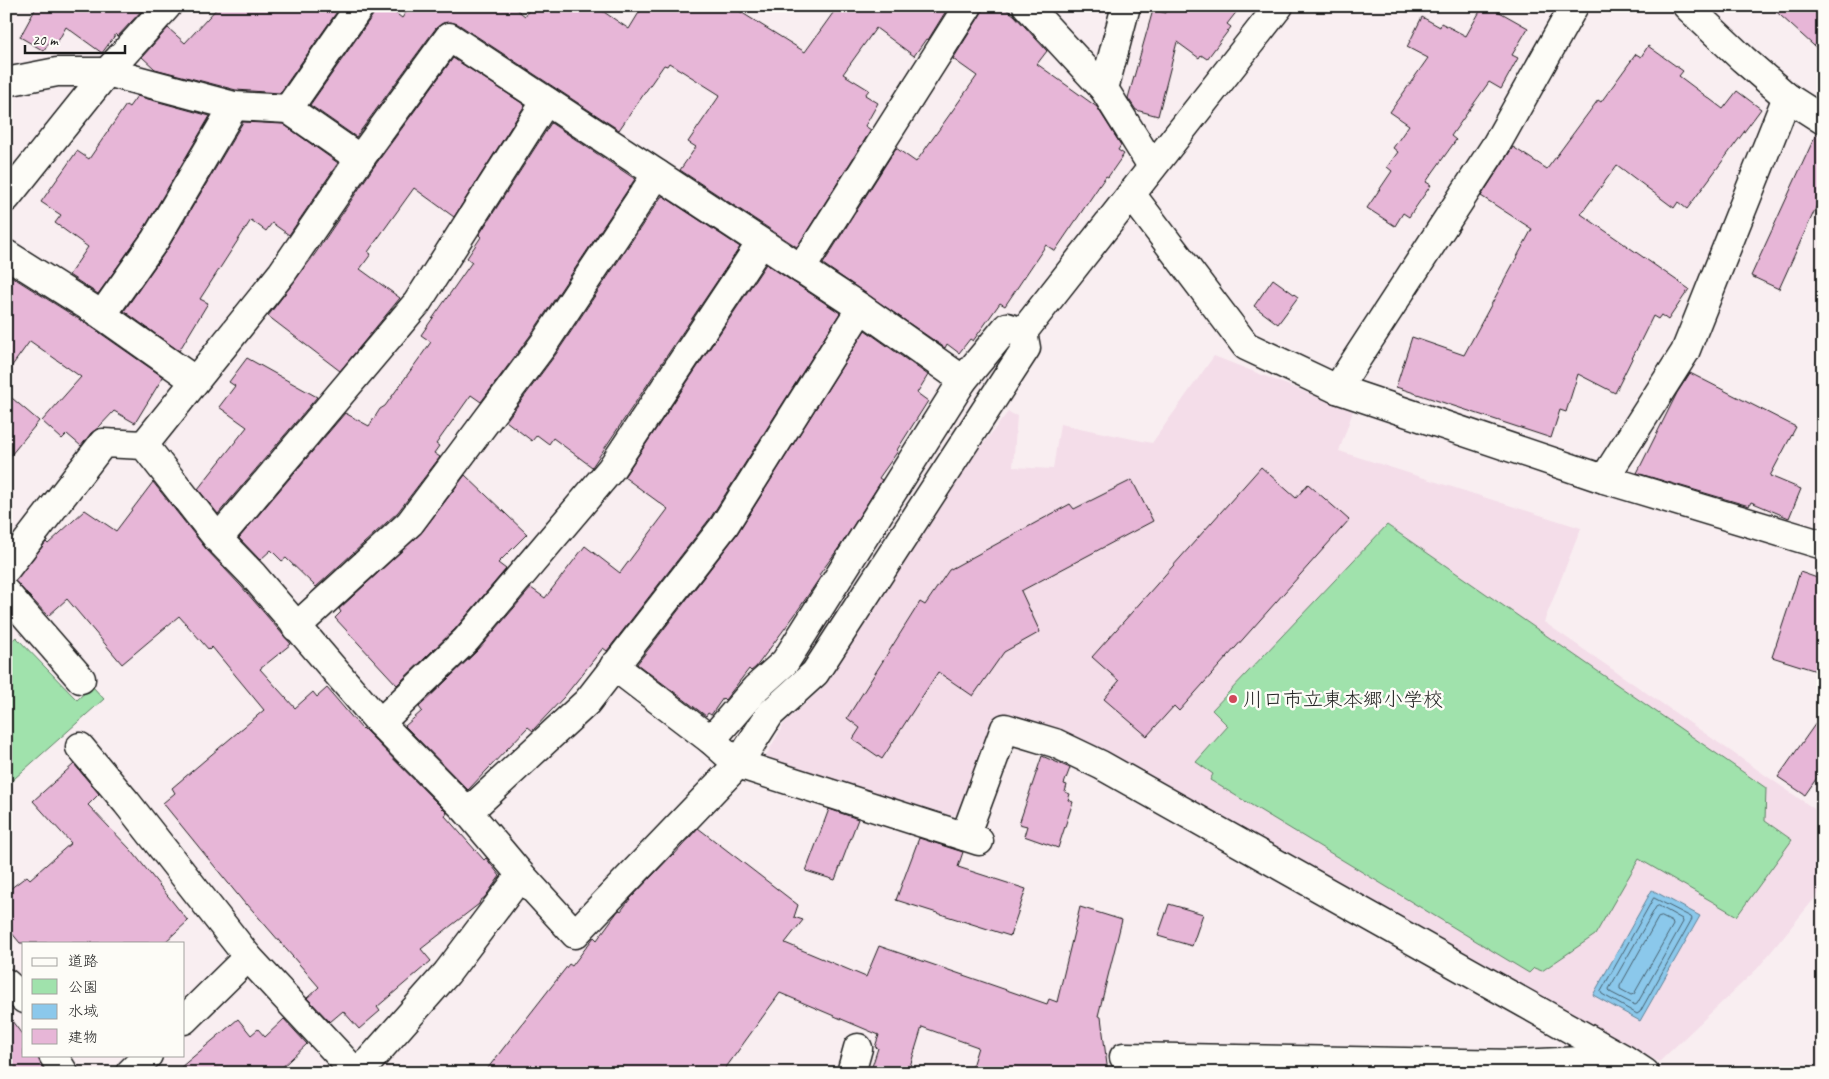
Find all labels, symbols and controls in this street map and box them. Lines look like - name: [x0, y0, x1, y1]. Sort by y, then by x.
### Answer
- scale bar: [25, 22, 125, 54]
- text: 20 m: [32, 31, 59, 50]
- place label: 川口市立東本郷小学校: [1243, 687, 1443, 712]
- marker: 川口市立東本郷小学校: [1227, 693, 1239, 705]
- legend: [22, 942, 185, 1056]
- text: 道路: [68, 952, 98, 971]
- text: 公園: [68, 978, 98, 997]
- text: 水域: [68, 1002, 98, 1021]
- text: 建物: [68, 1028, 98, 1047]

